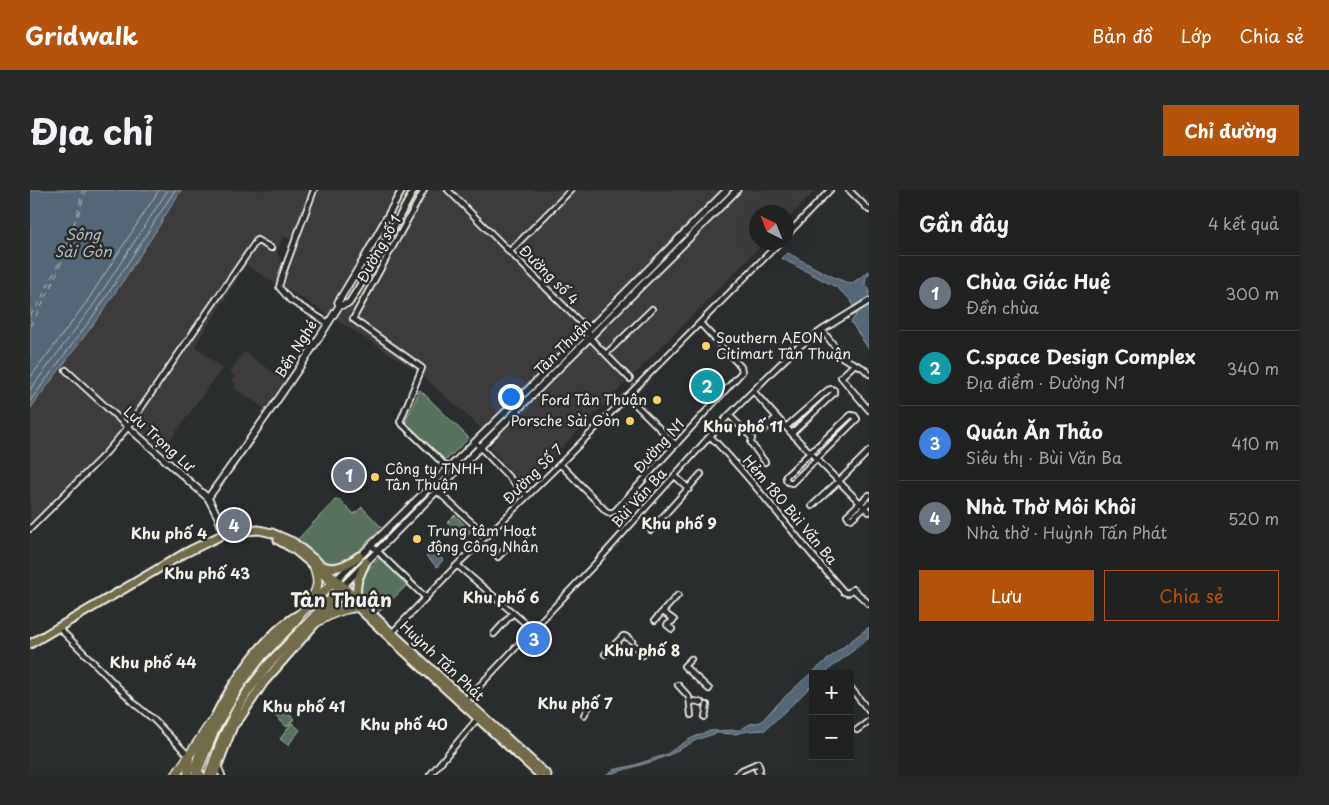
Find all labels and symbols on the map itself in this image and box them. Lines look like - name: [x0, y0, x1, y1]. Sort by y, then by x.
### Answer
- north arrow: [749, 205, 794, 250]
- street label: Đường số 1: [351, 211, 406, 286]
- water label: Sông Sài Gòn: [54, 222, 112, 262]
- street label: Đường số 4: [515, 240, 584, 309]
- street label: Tân Thuận: [529, 313, 596, 380]
- street label: Bến Nghé: [270, 316, 322, 382]
- place label: Southern AEON Citimart Tân Thuận: [716, 327, 851, 364]
- marker: Southern AEON Citimart Tân Thuận: [700, 340, 712, 352]
- pin: 2: [691, 367, 723, 405]
- your location: [498, 384, 524, 410]
- place label: Ford Tân Thuận: [541, 389, 647, 410]
- marker: Ford Tân Thuận: [651, 394, 663, 406]
- street label: Lưu Trọng Lư: [119, 401, 200, 477]
- place label: Porsche Sài Gòn: [511, 410, 620, 431]
- street label: Đường N1: [628, 414, 689, 478]
- district label: Khu phố 11: [703, 414, 783, 437]
- marker: Porsche Sài Gòn: [624, 415, 636, 427]
- street label: Đường Số 7: [498, 439, 568, 509]
- street label: Hẻm 180 Bùi Văn Ba: [738, 450, 843, 569]
- pin: 1: [333, 456, 365, 494]
- place label: Công ty TNHH Tân Thuận: [385, 458, 483, 495]
- street label: Bùi Văn Ba: [606, 463, 671, 532]
- marker: Công ty TNHH Tân Thuận: [369, 471, 381, 483]
- pin: 4: [218, 506, 250, 544]
- district label: Khu phố 9: [641, 511, 717, 534]
- place label: Trung tâm Hoạt động Công Nhân: [427, 520, 539, 557]
- district label: Khu phố 4: [131, 521, 207, 544]
- marker: Trung tâm Hoạt động Công Nhân: [411, 533, 423, 545]
- district label: Khu phố 43: [164, 561, 250, 584]
- district label: Tân Thuận: [290, 585, 392, 613]
- district label: Khu phố 6: [463, 585, 540, 608]
- street label: Huỳnh Tấn Phát: [395, 616, 490, 706]
- pin: 3: [518, 620, 550, 658]
- district label: Khu phố 8: [604, 638, 680, 661]
- district label: Khu phố 44: [110, 650, 196, 673]
- district label: Khu phố 7: [537, 691, 613, 714]
- district label: Khu phố 41: [262, 694, 346, 717]
- district label: Khu phố 40: [360, 712, 448, 735]

